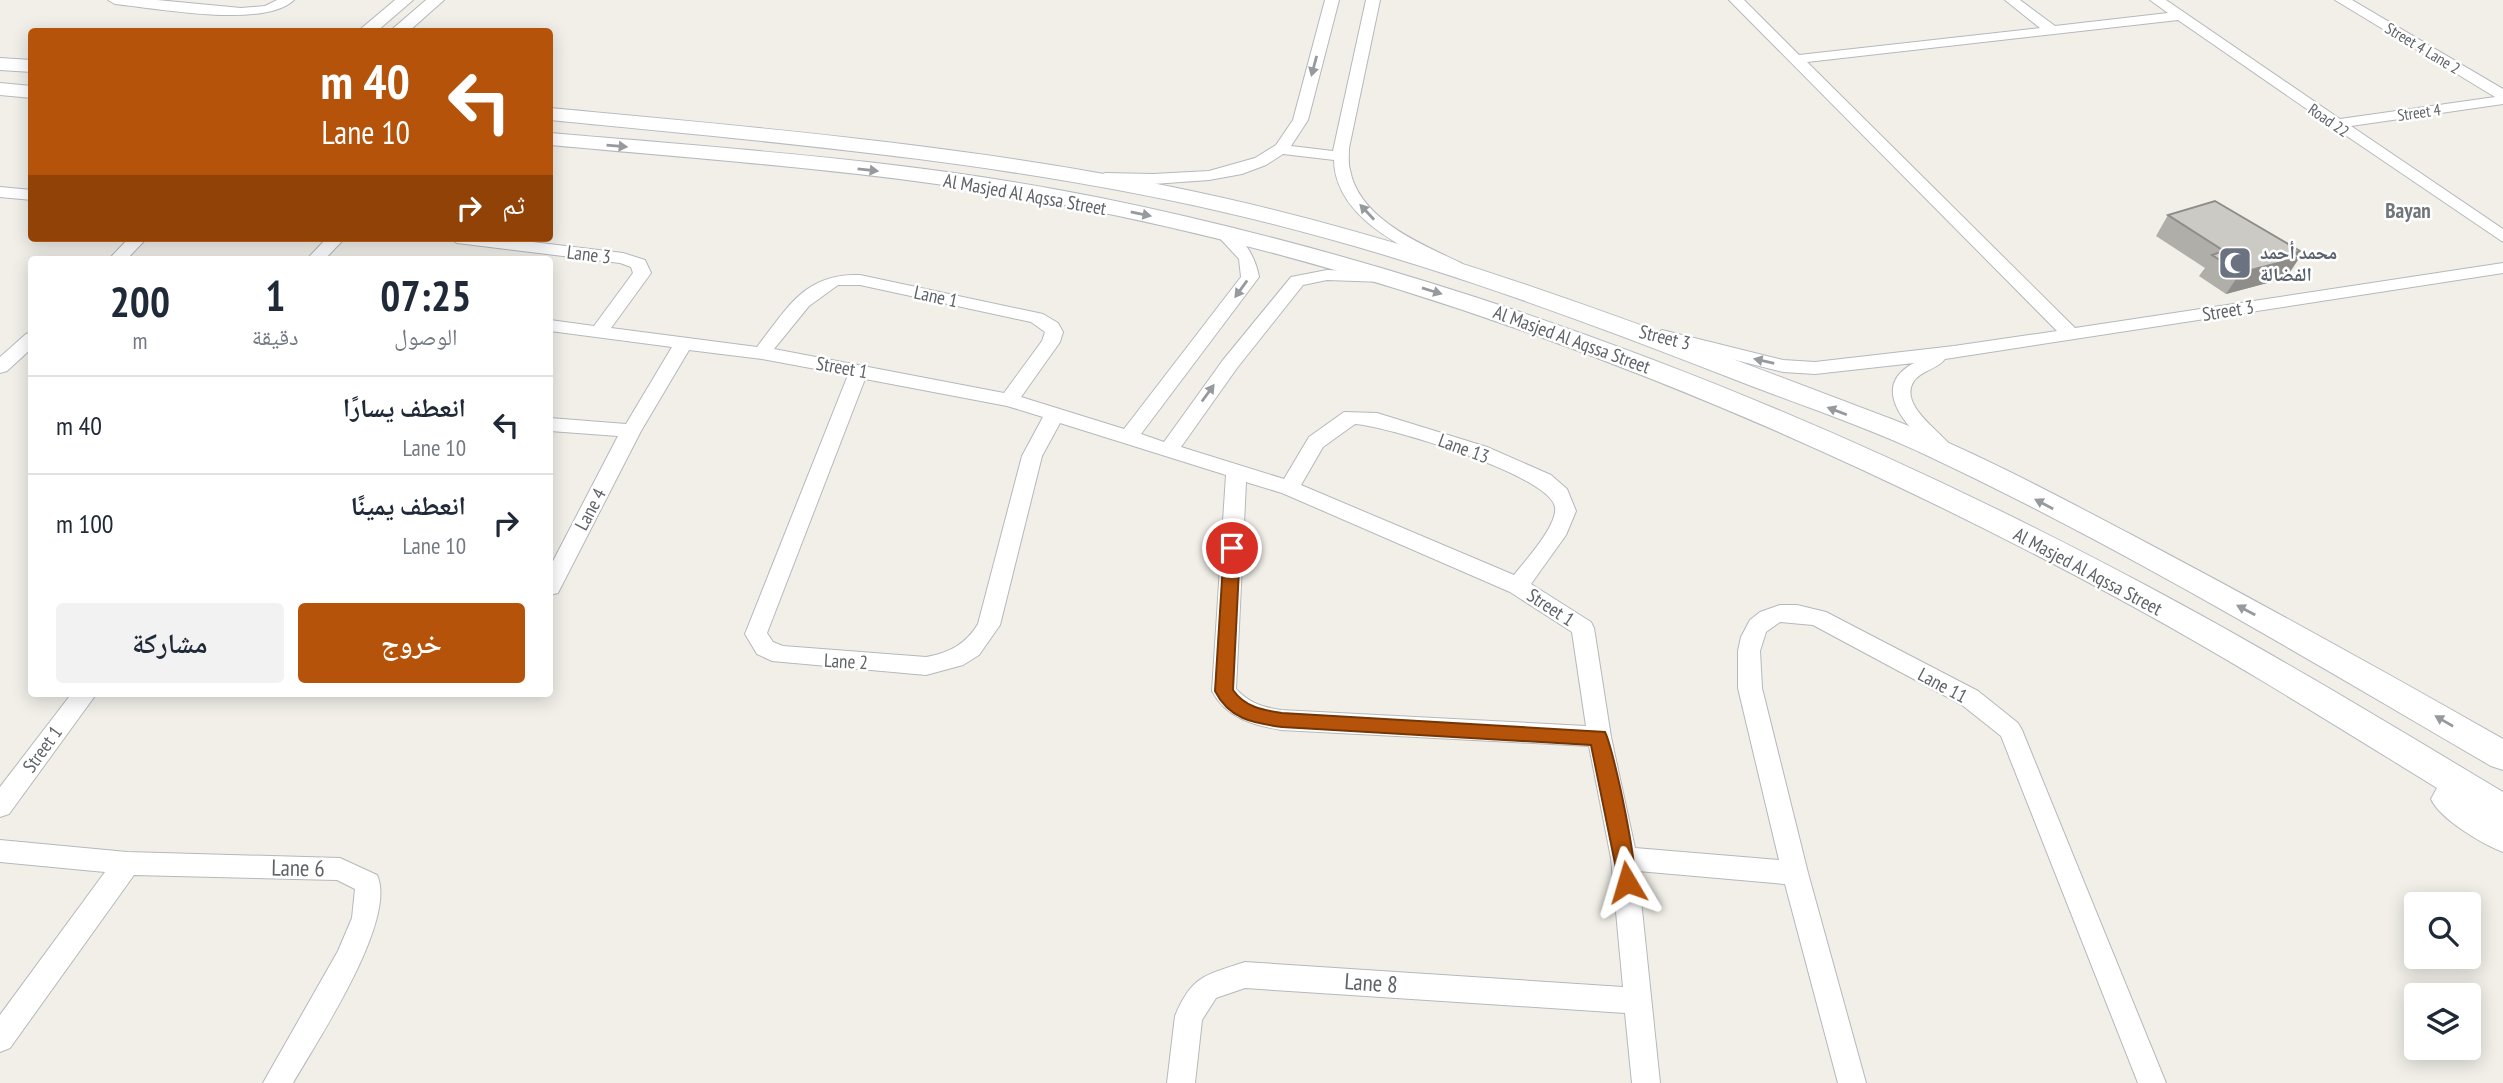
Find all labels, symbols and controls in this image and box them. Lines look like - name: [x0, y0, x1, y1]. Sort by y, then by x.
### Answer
- street label: Street 4 Lane 2: [2382, 18, 2464, 78]
- text: 40 m: [321, 49, 410, 113]
- one-way arrow: [1308, 55, 1319, 77]
- icon: left: [434, 56, 525, 147]
- street label: Road 22: [2305, 99, 2353, 141]
- street label: Street 4: [2396, 99, 2442, 125]
- text: Lane 10: [322, 111, 410, 153]
- one-way arrow: [607, 140, 629, 151]
- one-way arrow: [857, 165, 879, 176]
- street label: Al Masjed Al Aqssa Street: [942, 168, 1109, 220]
- text: ثم: [502, 188, 525, 221]
- icon: right: [450, 189, 488, 227]
- district label: Bayan: [2385, 197, 2431, 224]
- one-way arrow: [1359, 203, 1376, 220]
- one-way arrow: [1130, 209, 1152, 220]
- street label: Lane 3: [566, 239, 612, 269]
- place label: محمد أحمد الفضالة: [2260, 240, 2337, 286]
- mosque icon: محمد أحمد الفضالة: [2216, 244, 2254, 282]
- text: 1: [265, 268, 285, 323]
- text: 07:25: [380, 268, 471, 323]
- text: 200: [110, 274, 170, 329]
- street label: Lane 1: [912, 280, 960, 312]
- one-way arrow: [1234, 280, 1248, 298]
- one-way arrow: [1422, 286, 1443, 296]
- street label: Street 3: [2200, 294, 2256, 326]
- street label: Al Masjed Al Aqssa Street: [1490, 300, 1654, 379]
- street label: Street 3: [1637, 319, 1693, 355]
- text: دقيقة: [252, 322, 299, 351]
- text: الوصول: [394, 322, 458, 351]
- text: m: [132, 326, 147, 355]
- street label: Street 1: [814, 351, 870, 383]
- one-way arrow: [1753, 356, 1775, 367]
- one-way arrow: [1201, 384, 1215, 403]
- text: انعطف يسارًا: [343, 391, 466, 424]
- one-way arrow: [1827, 405, 1848, 416]
- icon: left: [487, 406, 525, 444]
- text: 40 m: [56, 409, 102, 442]
- street label: Lane 13: [1435, 428, 1493, 468]
- text: Lane 10: [402, 433, 466, 462]
- street label: Lane 4: [569, 484, 611, 534]
- text: انعطف يمينًا: [350, 489, 466, 522]
- one-way arrow: [2034, 499, 2054, 510]
- icon: right: [487, 504, 525, 542]
- text: 100 m: [56, 507, 114, 540]
- pin: [1202, 518, 1262, 578]
- street label: Al Masjed Al Aqssa Street: [2010, 522, 2167, 621]
- icon: arrive: [1213, 529, 1251, 567]
- text: Lane 10: [402, 531, 466, 560]
- street label: Street 1: [1523, 583, 1579, 631]
- button: مشاركة: [56, 603, 284, 683]
- button: خروج: [298, 603, 525, 683]
- one-way arrow: [2236, 604, 2256, 615]
- street label: Lane 2: [823, 648, 869, 674]
- street label: Lane 11: [1914, 662, 1972, 708]
- one-way arrow: [2434, 715, 2453, 728]
- street label: Street 1: [17, 721, 67, 777]
- position arrow: [1590, 845, 1664, 919]
- street label: Lane 6: [271, 853, 325, 882]
- map controls: [2404, 892, 2481, 1060]
- button: search: [2404, 892, 2481, 969]
- street label: Lane 8: [1343, 966, 1399, 999]
- button: layers: [2404, 983, 2481, 1060]

